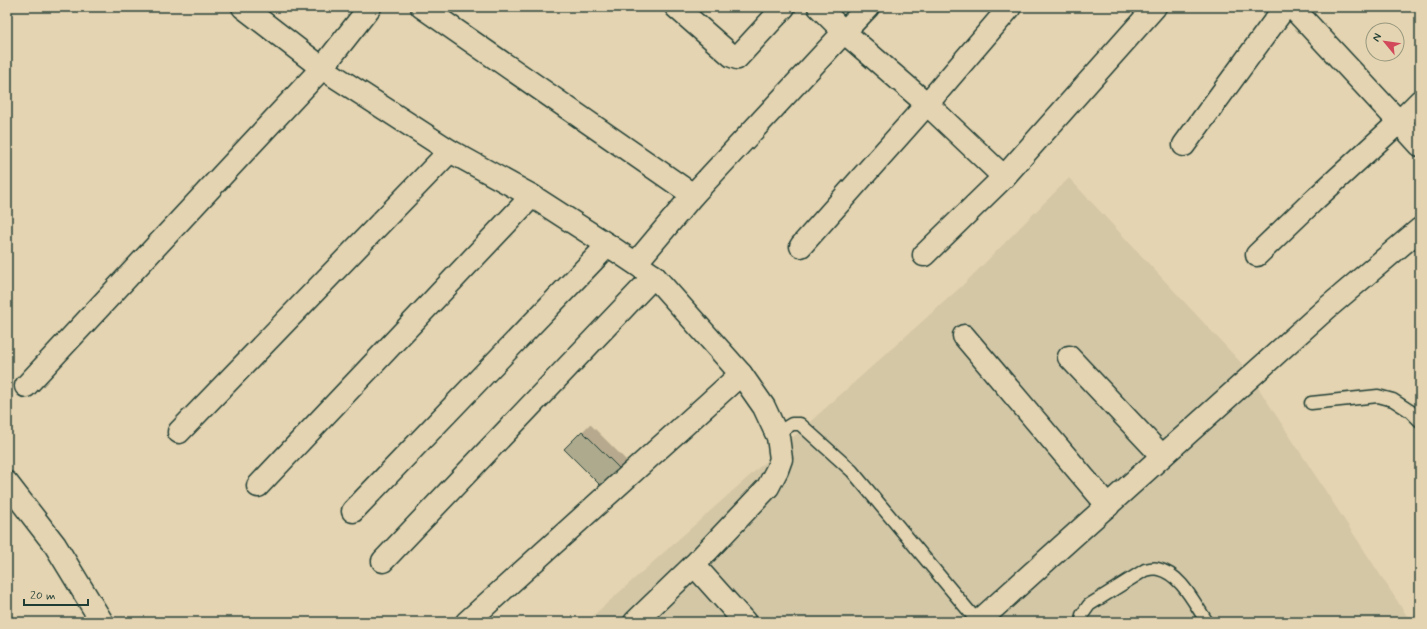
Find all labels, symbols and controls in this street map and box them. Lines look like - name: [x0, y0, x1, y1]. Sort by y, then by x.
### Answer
- north arrow: [1365, 22, 1405, 62]
- text: N: [1369, 31, 1385, 44]
- scale bar: [24, 581, 88, 607]
- text: 20 m: [30, 588, 56, 604]

